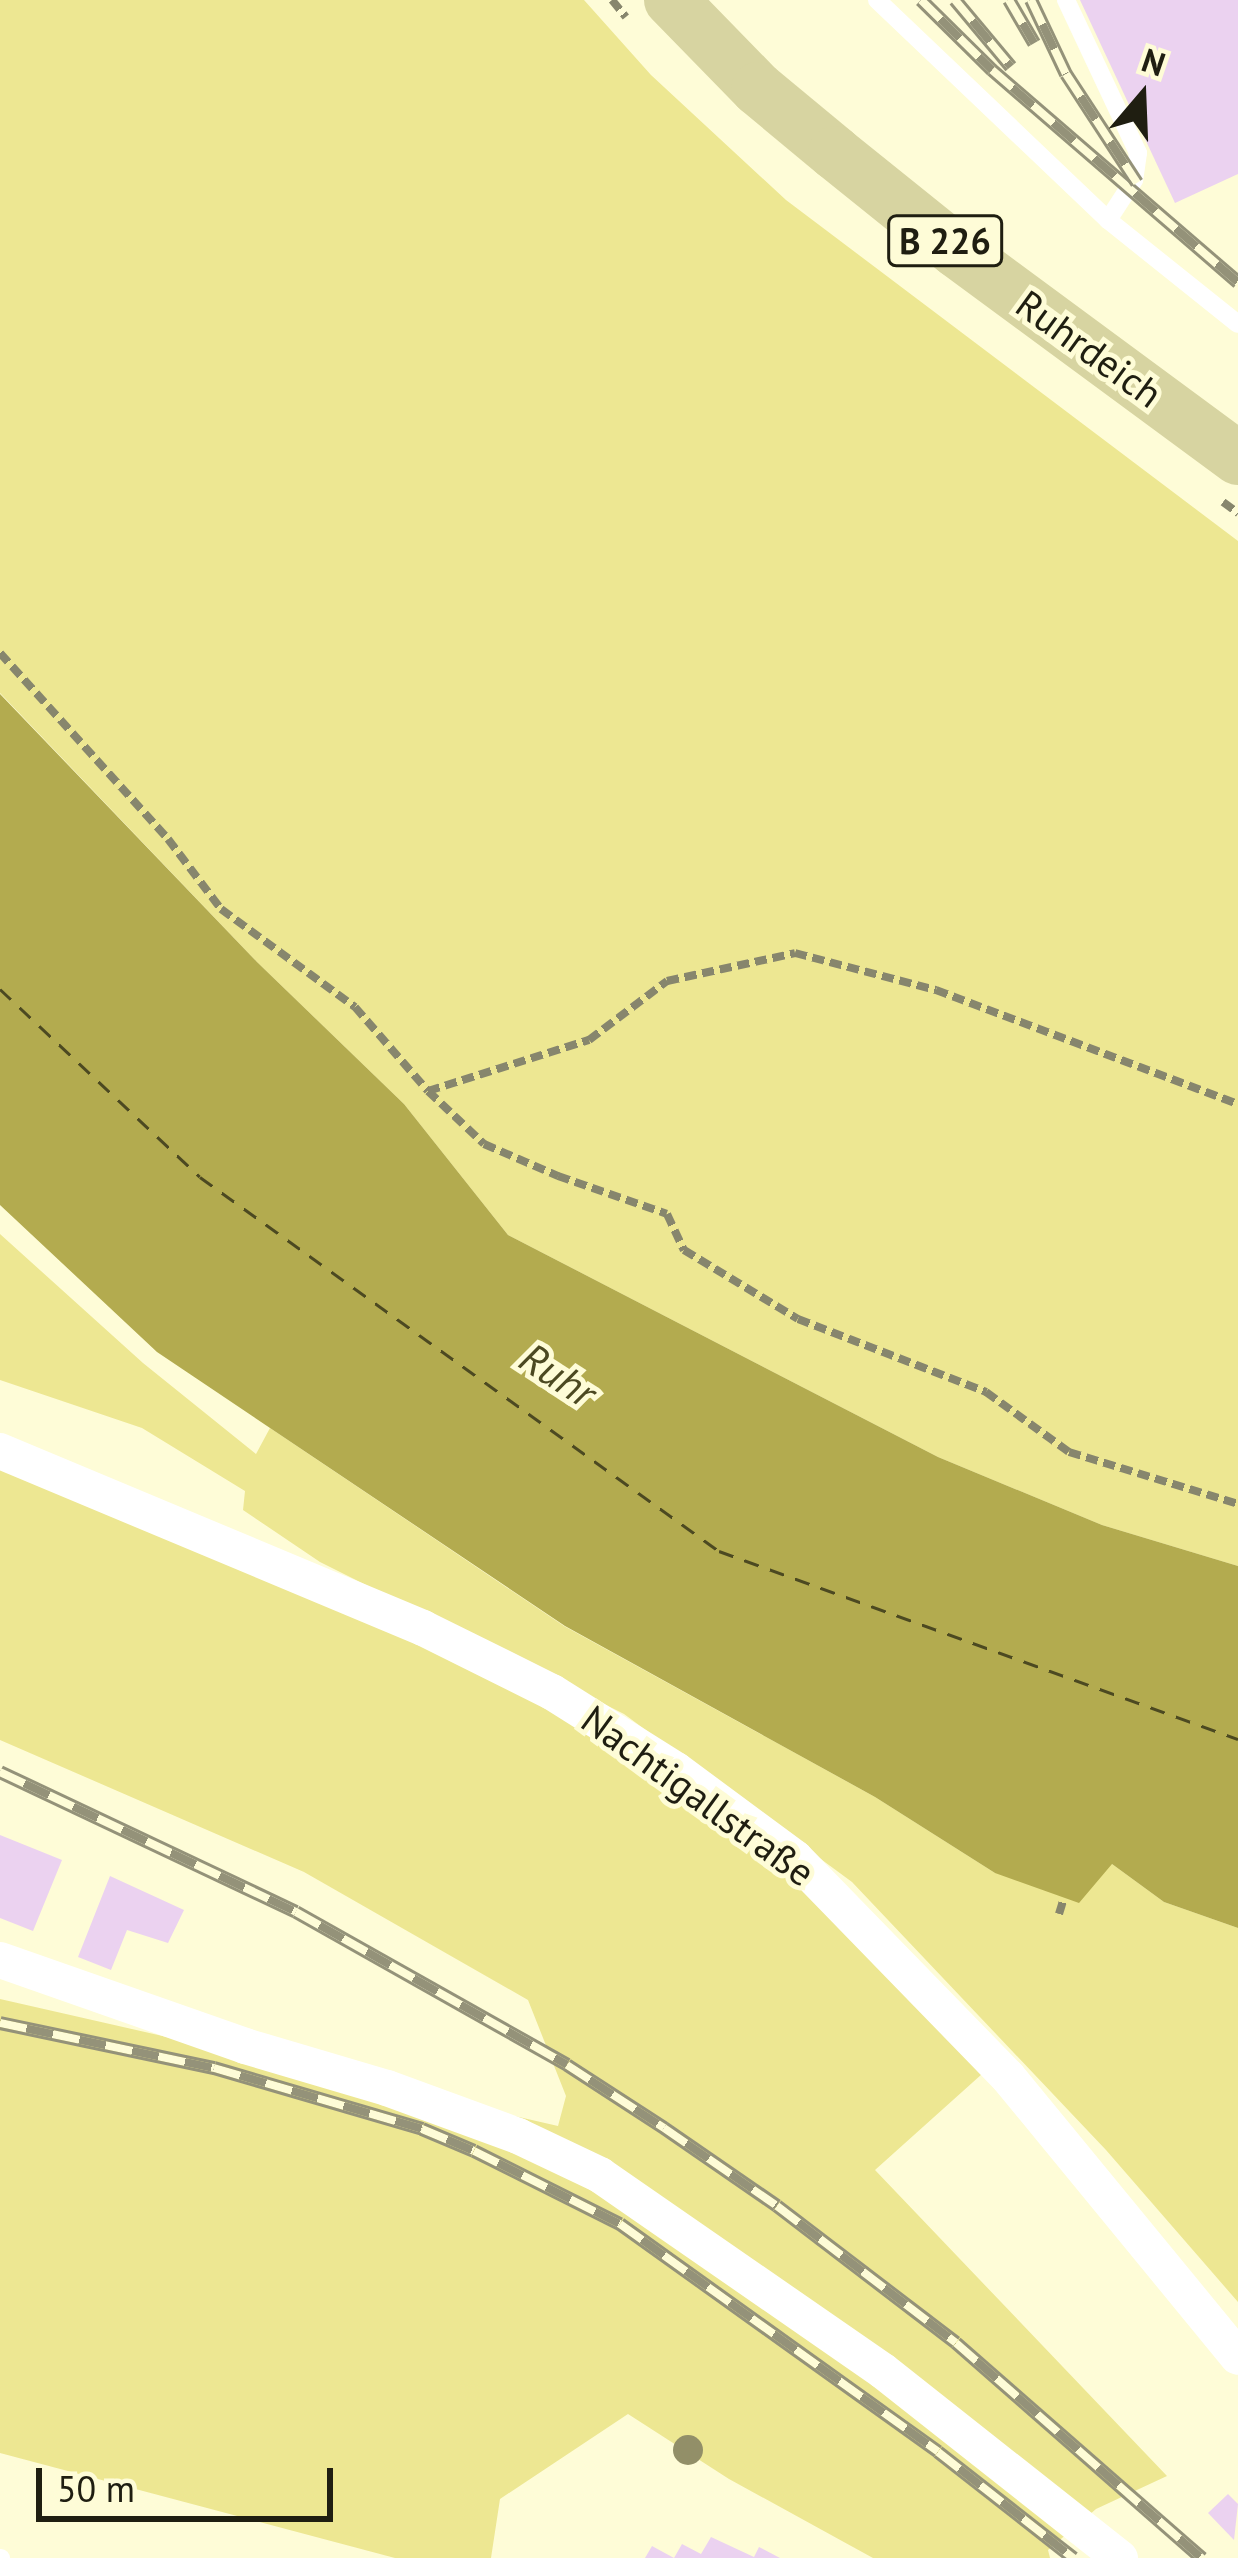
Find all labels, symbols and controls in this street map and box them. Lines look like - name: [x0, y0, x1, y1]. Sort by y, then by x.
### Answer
- north arrow: [1082, 36, 1202, 156]
- text: N: [1137, 38, 1171, 85]
- road number: B 226: [885, 211, 1005, 271]
- street label: Ruhrdeich: [1007, 281, 1171, 417]
- water label: Ruhr: [511, 1332, 605, 1418]
- street label: Nachtigallstraße: [572, 1696, 824, 1896]
- scale bar: [42, 2444, 339, 2518]
- text: 50 m: [57, 2465, 135, 2512]

